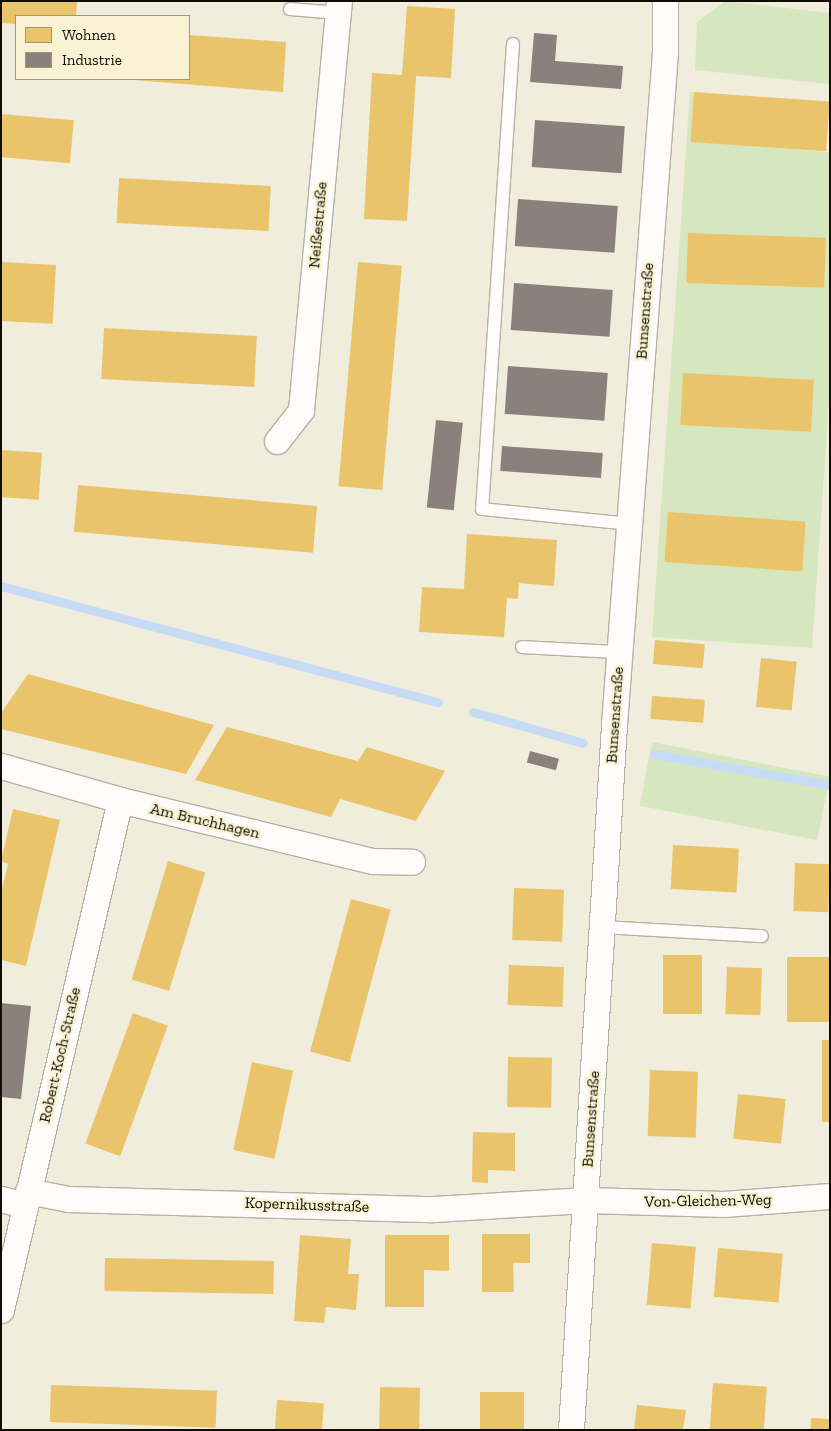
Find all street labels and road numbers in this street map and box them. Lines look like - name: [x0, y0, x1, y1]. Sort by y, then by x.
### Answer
- street label: Neißestraße: [305, 181, 331, 269]
- street label: Bunsenstraße: [632, 262, 658, 360]
- street label: Bunsenstraße: [602, 666, 628, 764]
- street label: Am Bruchhagen: [148, 799, 262, 843]
- street label: Robert-Koch-Straße: [35, 985, 85, 1125]
- street label: Bunsenstraße: [578, 1070, 604, 1168]
- street label: Von-Gleichen-Weg: [644, 1190, 772, 1212]
- street label: Kopernikusstraße: [244, 1193, 370, 1217]

